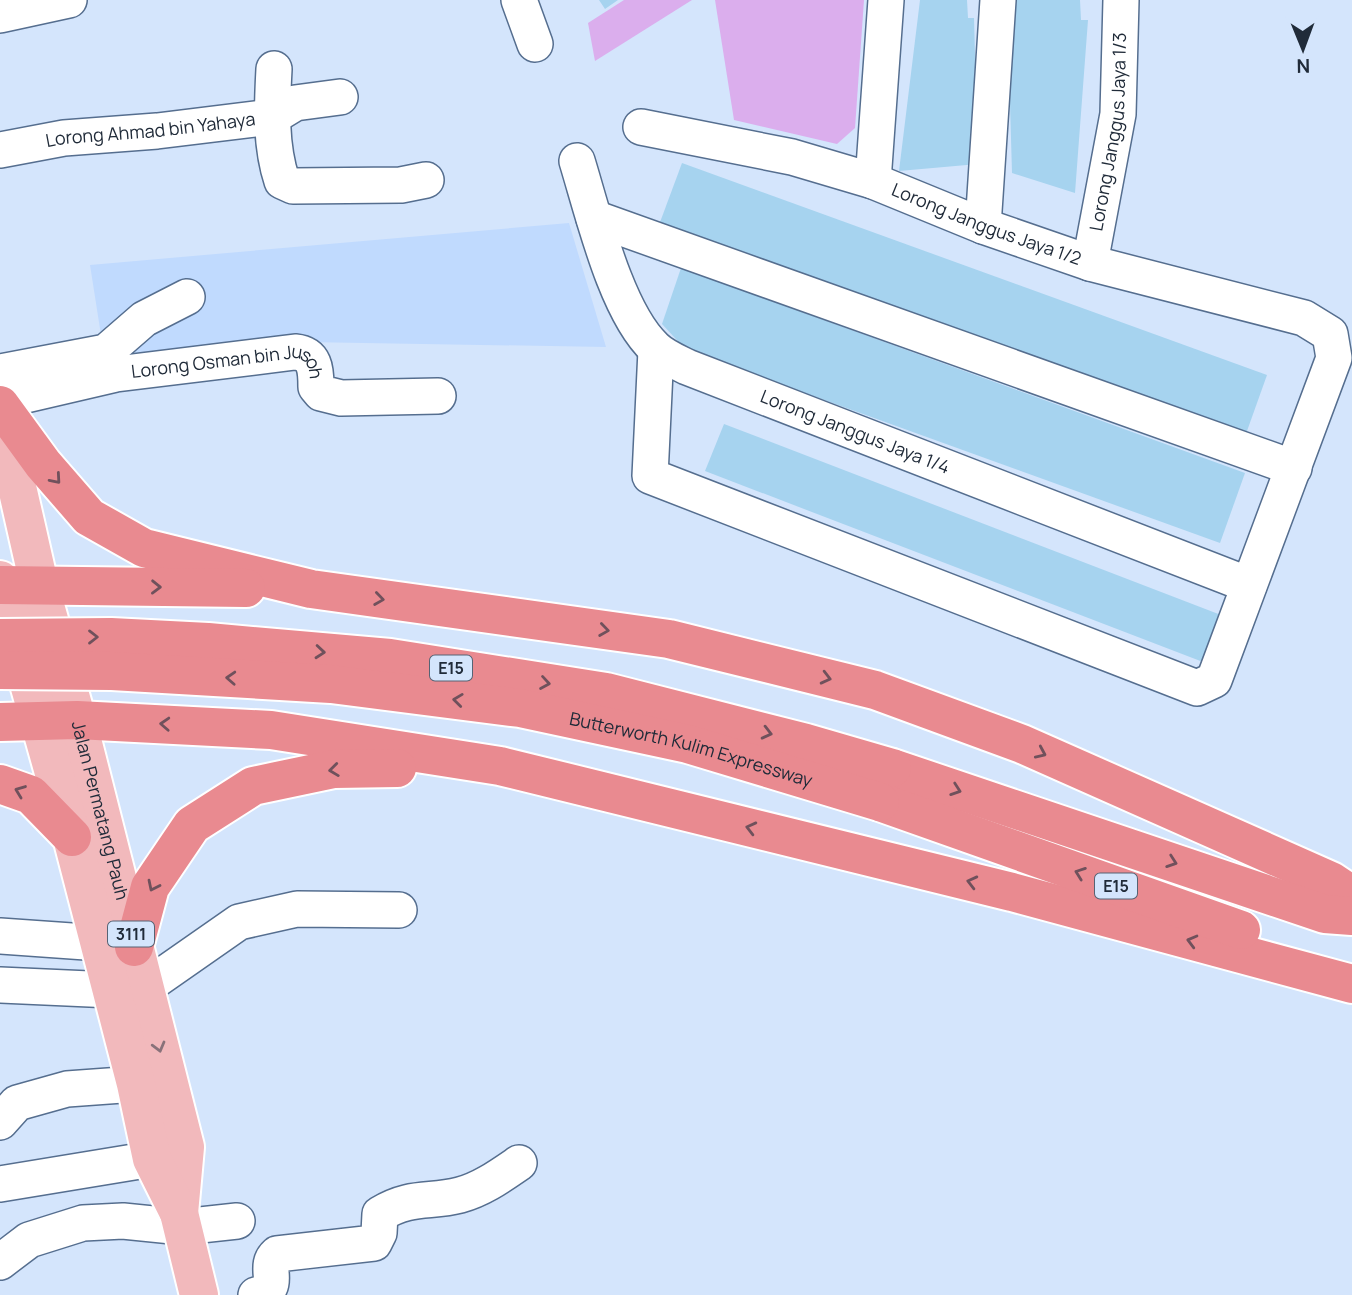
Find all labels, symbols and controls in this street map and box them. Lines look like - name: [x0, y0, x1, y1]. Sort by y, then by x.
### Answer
- north arrow: [1268, 14, 1338, 84]
- street label: Lorong Janggus Jaya 1/3: [1083, 32, 1131, 233]
- text: N: [1296, 53, 1310, 79]
- street label: Lorong Ahmad bin Yahaya: [44, 106, 256, 152]
- street label: Lorong Janggus Jaya 1/2: [888, 177, 1085, 270]
- street label: Lorong Osman bin Jusoh: [130, 339, 329, 383]
- street label: Lorong Janggus Jaya 1/4: [757, 384, 953, 479]
- one-way arrow: [48, 471, 60, 484]
- one-way arrow: [151, 579, 162, 594]
- one-way arrow: [373, 591, 385, 606]
- one-way arrow: [598, 622, 610, 637]
- one-way arrow: [88, 629, 98, 645]
- one-way arrow: [314, 644, 325, 659]
- road number: E15: [430, 656, 472, 680]
- one-way arrow: [820, 670, 832, 684]
- one-way arrow: [225, 671, 236, 686]
- one-way arrow: [539, 675, 551, 690]
- one-way arrow: [452, 693, 463, 708]
- street label: Butterworth Kulim Expressway: [567, 706, 816, 792]
- one-way arrow: [160, 717, 171, 732]
- street label: Jalan Permatang Pauh: [67, 718, 135, 902]
- one-way arrow: [761, 725, 773, 739]
- one-way arrow: [1034, 744, 1046, 758]
- one-way arrow: [328, 763, 340, 778]
- one-way arrow: [950, 782, 962, 796]
- one-way arrow: [15, 785, 27, 799]
- one-way arrow: [745, 822, 757, 836]
- one-way arrow: [1165, 854, 1178, 868]
- one-way arrow: [1074, 867, 1086, 881]
- road number: E15: [1095, 874, 1137, 898]
- one-way arrow: [966, 876, 978, 890]
- one-way arrow: [147, 879, 161, 891]
- road number: 3111: [108, 922, 154, 946]
- one-way arrow: [1186, 934, 1198, 949]
- one-way arrow: [151, 1041, 165, 1053]

